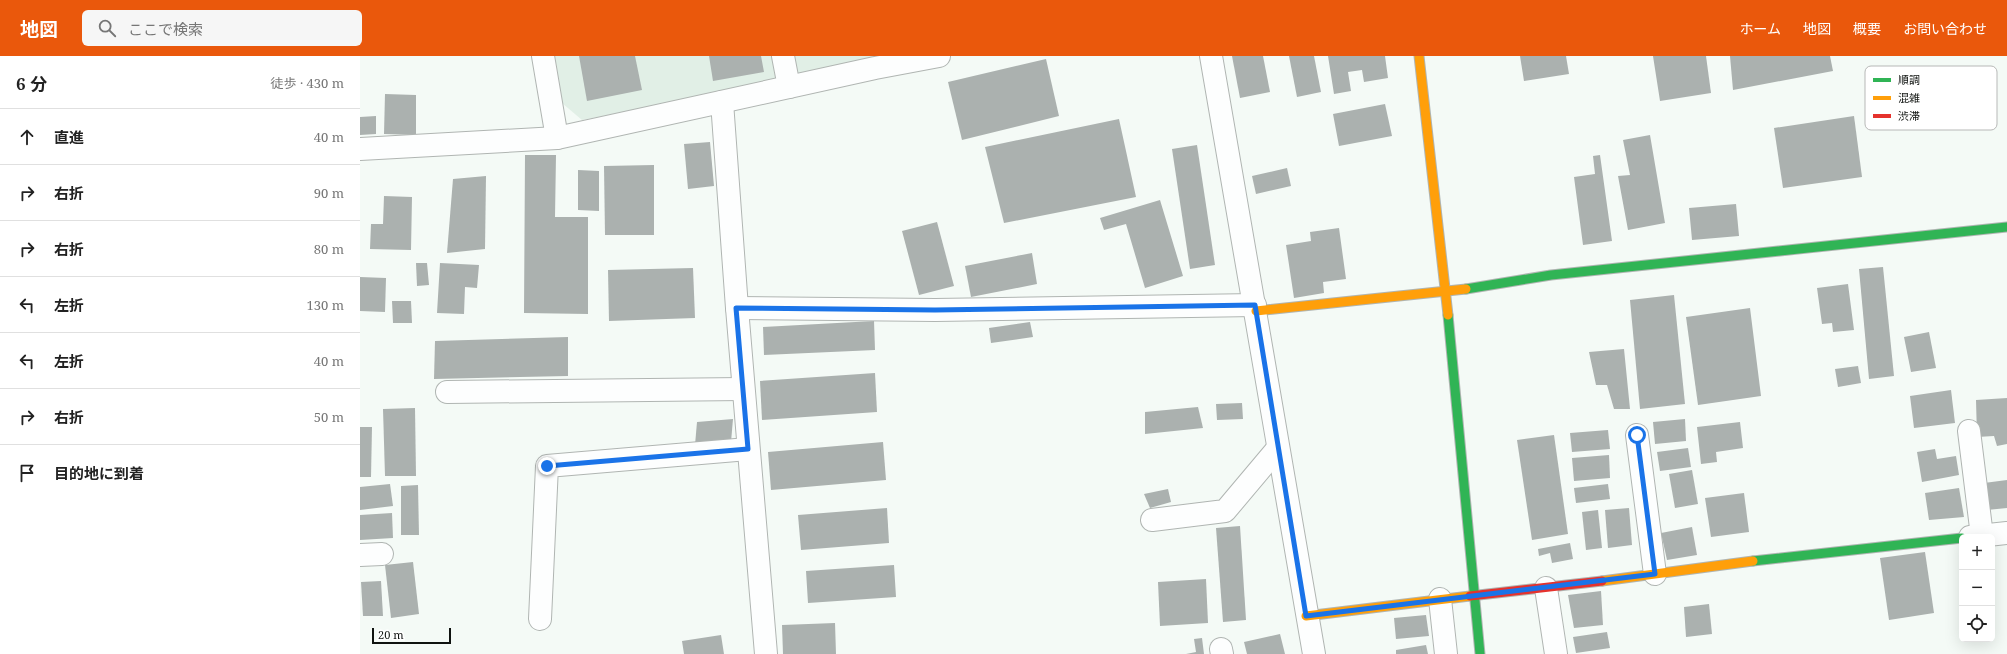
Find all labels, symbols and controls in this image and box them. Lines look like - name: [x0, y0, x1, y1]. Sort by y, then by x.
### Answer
- search box: [82, 10, 362, 46]
- text: 地図: [20, 16, 58, 42]
- icon: search: [96, 17, 118, 39]
- text: ここで検索: [128, 19, 203, 39]
- text: ホーム: [1739, 19, 1781, 38]
- text: 地図: [1803, 19, 1831, 38]
- text: 概要: [1853, 19, 1881, 38]
- text: お問い合わせ: [1903, 19, 1987, 38]
- legend: [1865, 66, 1997, 130]
- text: 6 分: [16, 72, 47, 95]
- text: 順調: [1898, 72, 1920, 87]
- text: 徒歩 · 430 m: [271, 74, 344, 92]
- text: 混雑: [1898, 90, 1920, 105]
- text: 渋滞: [1898, 108, 1920, 123]
- icon: ahead: [16, 126, 38, 148]
- text: 直進: [54, 127, 84, 147]
- text: 40 m: [314, 128, 344, 146]
- icon: right: [16, 182, 38, 204]
- text: 右折: [54, 183, 84, 203]
- text: 90 m: [314, 184, 344, 202]
- icon: right: [16, 238, 38, 260]
- text: 右折: [54, 239, 84, 259]
- text: 80 m: [314, 240, 344, 258]
- icon: left: [16, 294, 38, 316]
- text: 左折: [54, 295, 84, 315]
- text: 130 m: [307, 296, 344, 314]
- icon: left: [16, 350, 38, 372]
- text: 左折: [54, 351, 84, 371]
- text: 40 m: [314, 352, 344, 370]
- icon: right: [16, 406, 38, 428]
- text: 右折: [54, 407, 84, 427]
- text: 50 m: [314, 408, 344, 426]
- route start: [1628, 426, 1646, 444]
- route end: [538, 457, 556, 475]
- icon: arrive: [16, 462, 38, 484]
- text: 目的地に到着: [54, 463, 144, 483]
- map controls: [1959, 534, 1995, 642]
- button: +: [1959, 534, 1995, 570]
- button: −: [1959, 570, 1995, 606]
- button: locate: [1959, 606, 1995, 642]
- scale bar: [372, 626, 451, 645]
- text: 20 m: [378, 627, 404, 642]

